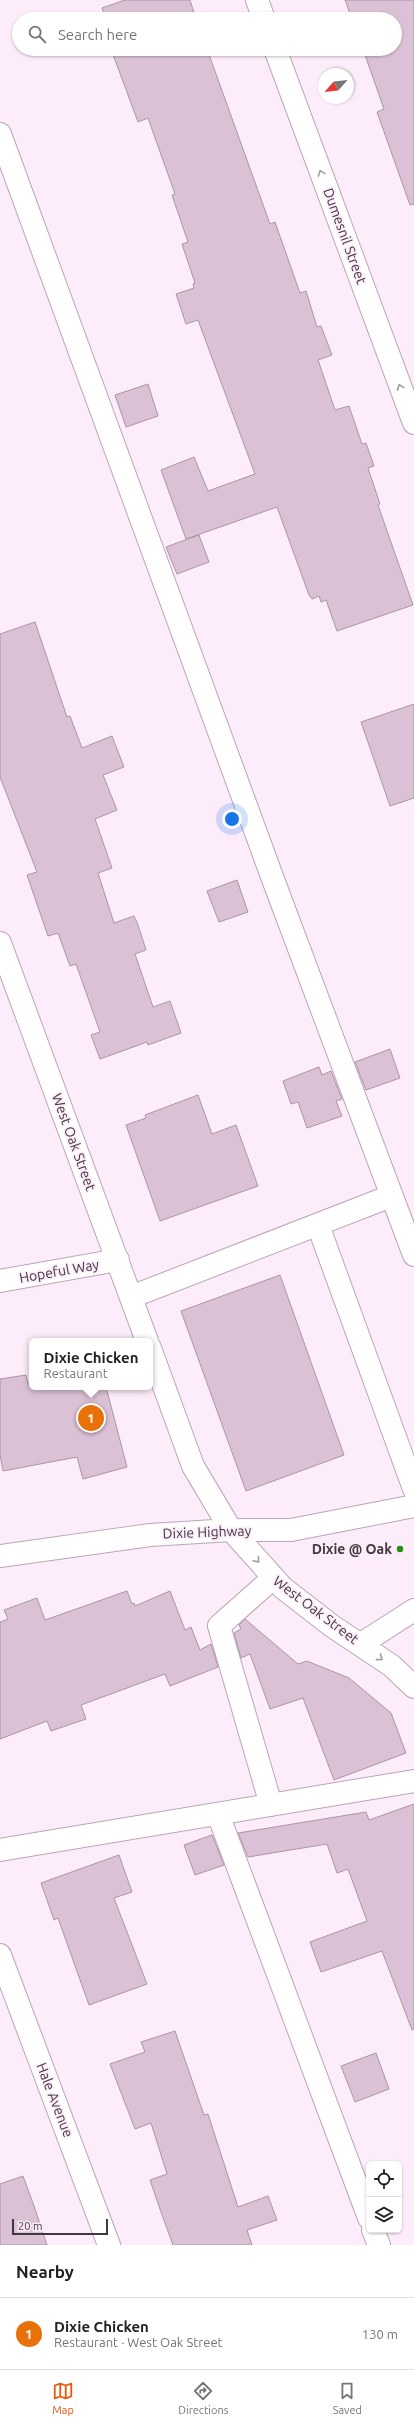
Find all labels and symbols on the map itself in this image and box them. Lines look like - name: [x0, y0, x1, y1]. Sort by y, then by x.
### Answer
- north arrow: [318, 68, 354, 104]
- one-way arrow: [318, 169, 326, 176]
- street label: Dumesnil Street: [320, 186, 370, 287]
- one-way arrow: [397, 383, 405, 390]
- your location: [222, 809, 242, 829]
- street label: West Oak Street: [49, 1091, 99, 1193]
- street label: Hopeful Way: [18, 1256, 100, 1286]
- pin: 1: [78, 1403, 104, 1433]
- street label: Dixie Highway: [162, 1522, 252, 1542]
- place label: Dixie @ Oak: [312, 1541, 392, 1557]
- marker: Dixie @ Oak: [395, 1544, 405, 1554]
- one-way arrow: [252, 1555, 259, 1562]
- street label: West Oak Street: [270, 1573, 362, 1648]
- one-way arrow: [375, 1653, 382, 1660]
- street label: Hale Avenue: [33, 2060, 77, 2140]
- scale bar: [12, 2217, 108, 2236]

